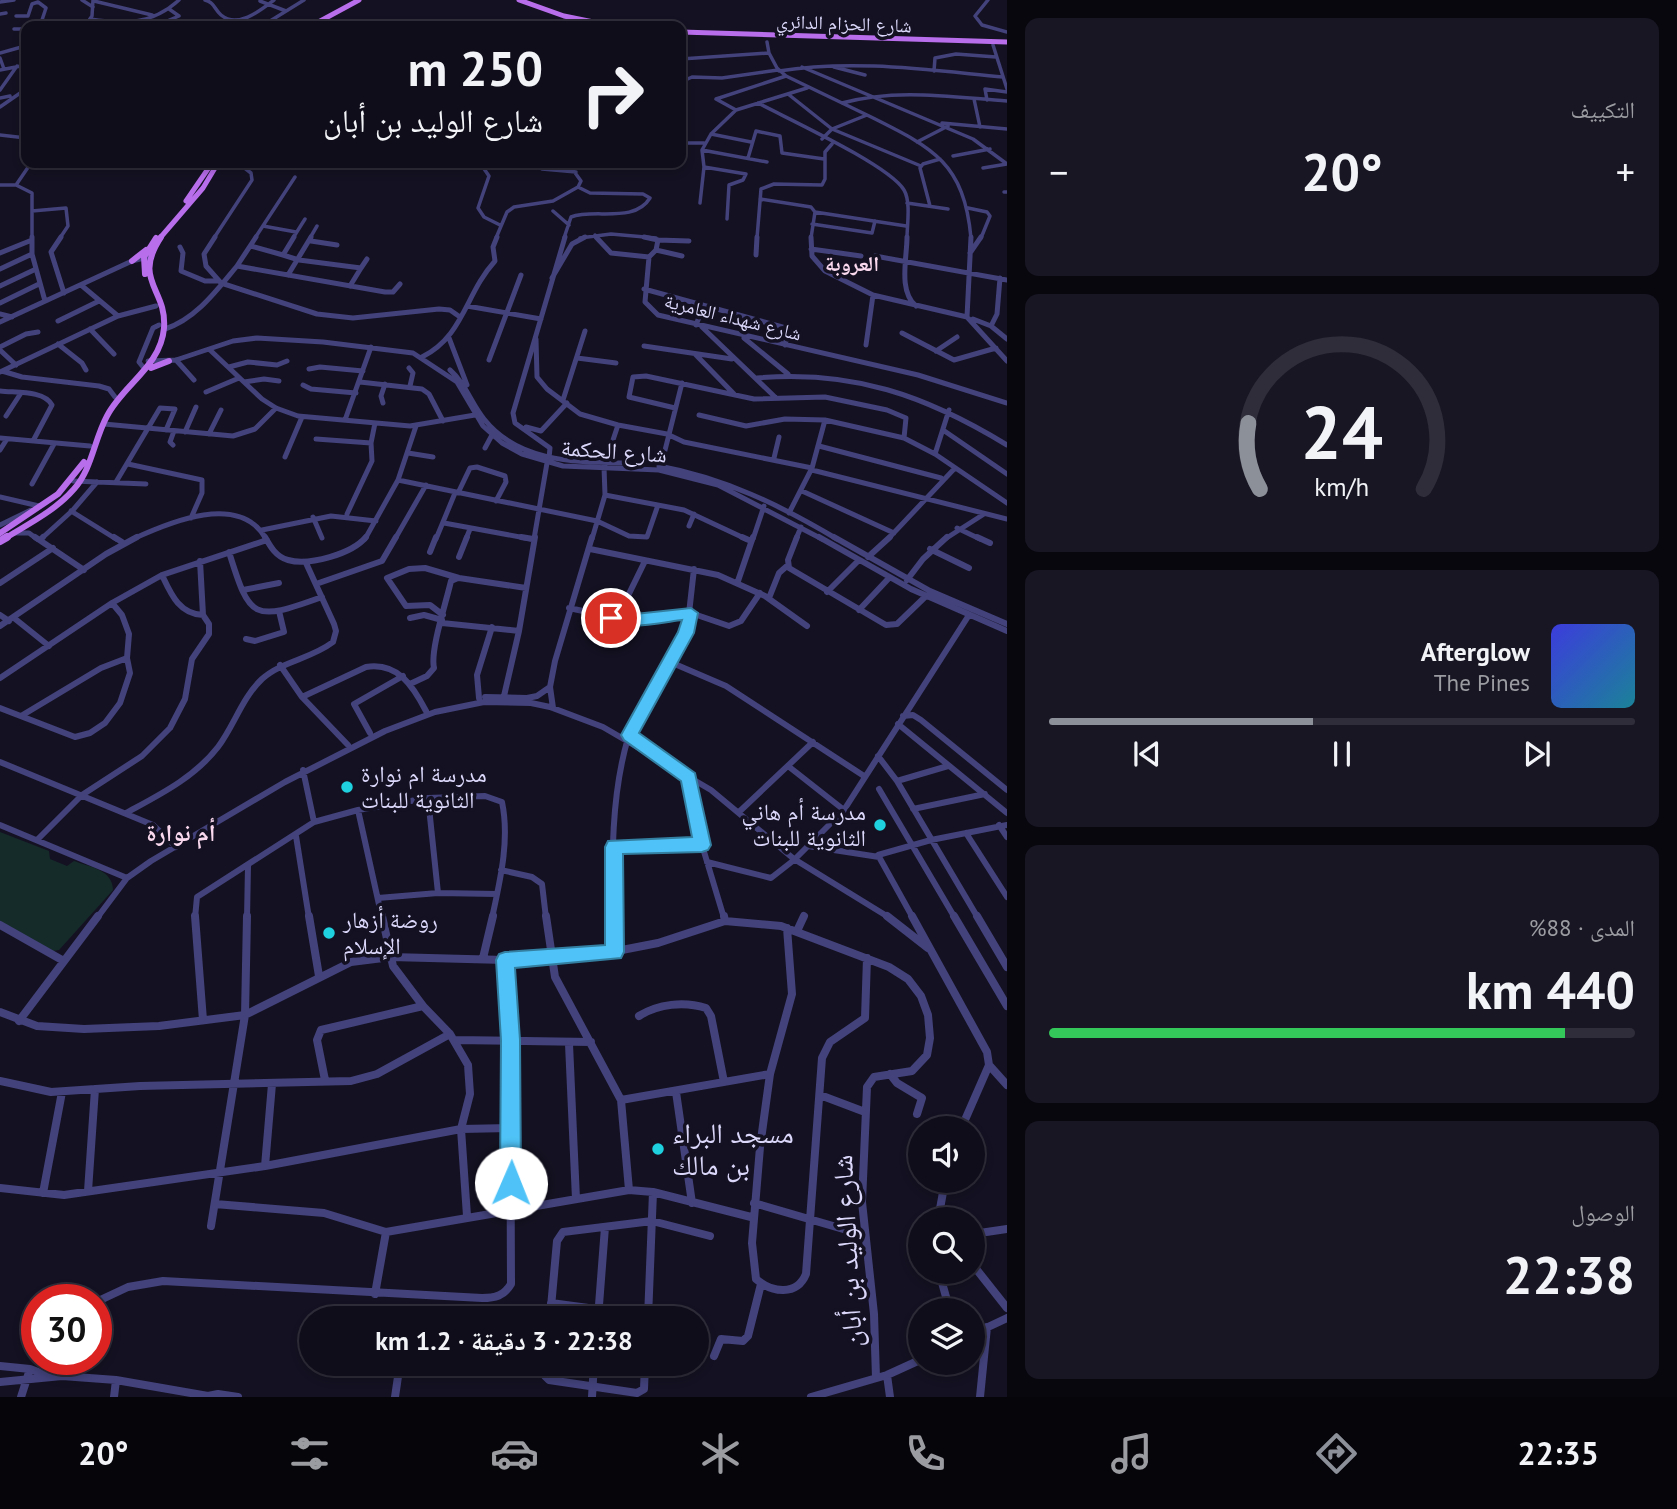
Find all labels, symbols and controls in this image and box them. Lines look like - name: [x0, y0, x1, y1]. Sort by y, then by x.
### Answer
- street label: شارع الحزام الدائري: [776, 9, 912, 41]
- text: 250 m: [408, 36, 543, 100]
- icon: right: [567, 49, 658, 140]
- text: التكييف: [1570, 95, 1635, 124]
- text: شارع الوليد بن أبان: [323, 99, 543, 141]
- text: 20°: [1301, 138, 1383, 205]
- text: −: [1049, 147, 1068, 196]
- text: +: [1616, 147, 1635, 196]
- district label: العروبة: [825, 250, 879, 277]
- street label: شارع شهداء العامرية: [662, 288, 804, 346]
- text: 24: [1301, 385, 1383, 479]
- street label: شارع الحكمة: [560, 432, 668, 470]
- text: km/h: [1315, 470, 1369, 502]
- pin: [581, 588, 641, 648]
- icon: arrive: [592, 599, 630, 637]
- text: Afterglow: [1421, 635, 1530, 668]
- text: The Pines: [1434, 668, 1530, 697]
- icon: previous: [1128, 735, 1166, 773]
- icon: pause: [1323, 735, 1361, 773]
- icon: next: [1518, 735, 1556, 773]
- place label: مدرسة ام نوارة الثانوية للبنات: [361, 759, 487, 814]
- marker: مدرسة ام نوارة الثانوية للبنات: [339, 779, 355, 795]
- place label: مدرسة أم هاني الثانوية للبنات: [742, 797, 866, 852]
- district label: أم نوارة: [146, 817, 216, 850]
- marker: مدرسة أم هاني الثانوية للبنات: [872, 817, 888, 833]
- place label: روضة أزهار الإسلام: [342, 905, 438, 962]
- text: المدى · 88%: [1529, 913, 1635, 942]
- marker: روضة أزهار الإسلام: [321, 925, 337, 941]
- text: 440 km: [1466, 956, 1635, 1023]
- place label: مسجد البراء بن مالك: [672, 1114, 794, 1183]
- map controls: [908, 1116, 985, 1375]
- button: sound: [908, 1116, 985, 1193]
- marker: مسجد البراء بن مالك: [650, 1141, 666, 1157]
- position arrow: [474, 1146, 548, 1220]
- street label: شارع الوليد بن أبان: [823, 1154, 870, 1348]
- text: الوصول: [1571, 1198, 1635, 1227]
- button: search: [908, 1207, 985, 1284]
- text: 22:38: [1503, 1241, 1635, 1308]
- speed limit sign: 30: [21, 1284, 112, 1375]
- button: layers: [908, 1298, 985, 1375]
- text: 22:38 · 3 دقيقة · 1.2 km: [375, 1324, 633, 1357]
- icon: filters: [285, 1429, 334, 1478]
- icon: car: [490, 1429, 539, 1478]
- icon: climate: [696, 1429, 745, 1478]
- icon: phone: [901, 1429, 950, 1478]
- icon: music: [1107, 1429, 1156, 1478]
- icon: directions: [1312, 1429, 1361, 1478]
- text: 20°: [78, 1432, 129, 1474]
- text: 22:35: [1518, 1432, 1599, 1474]

